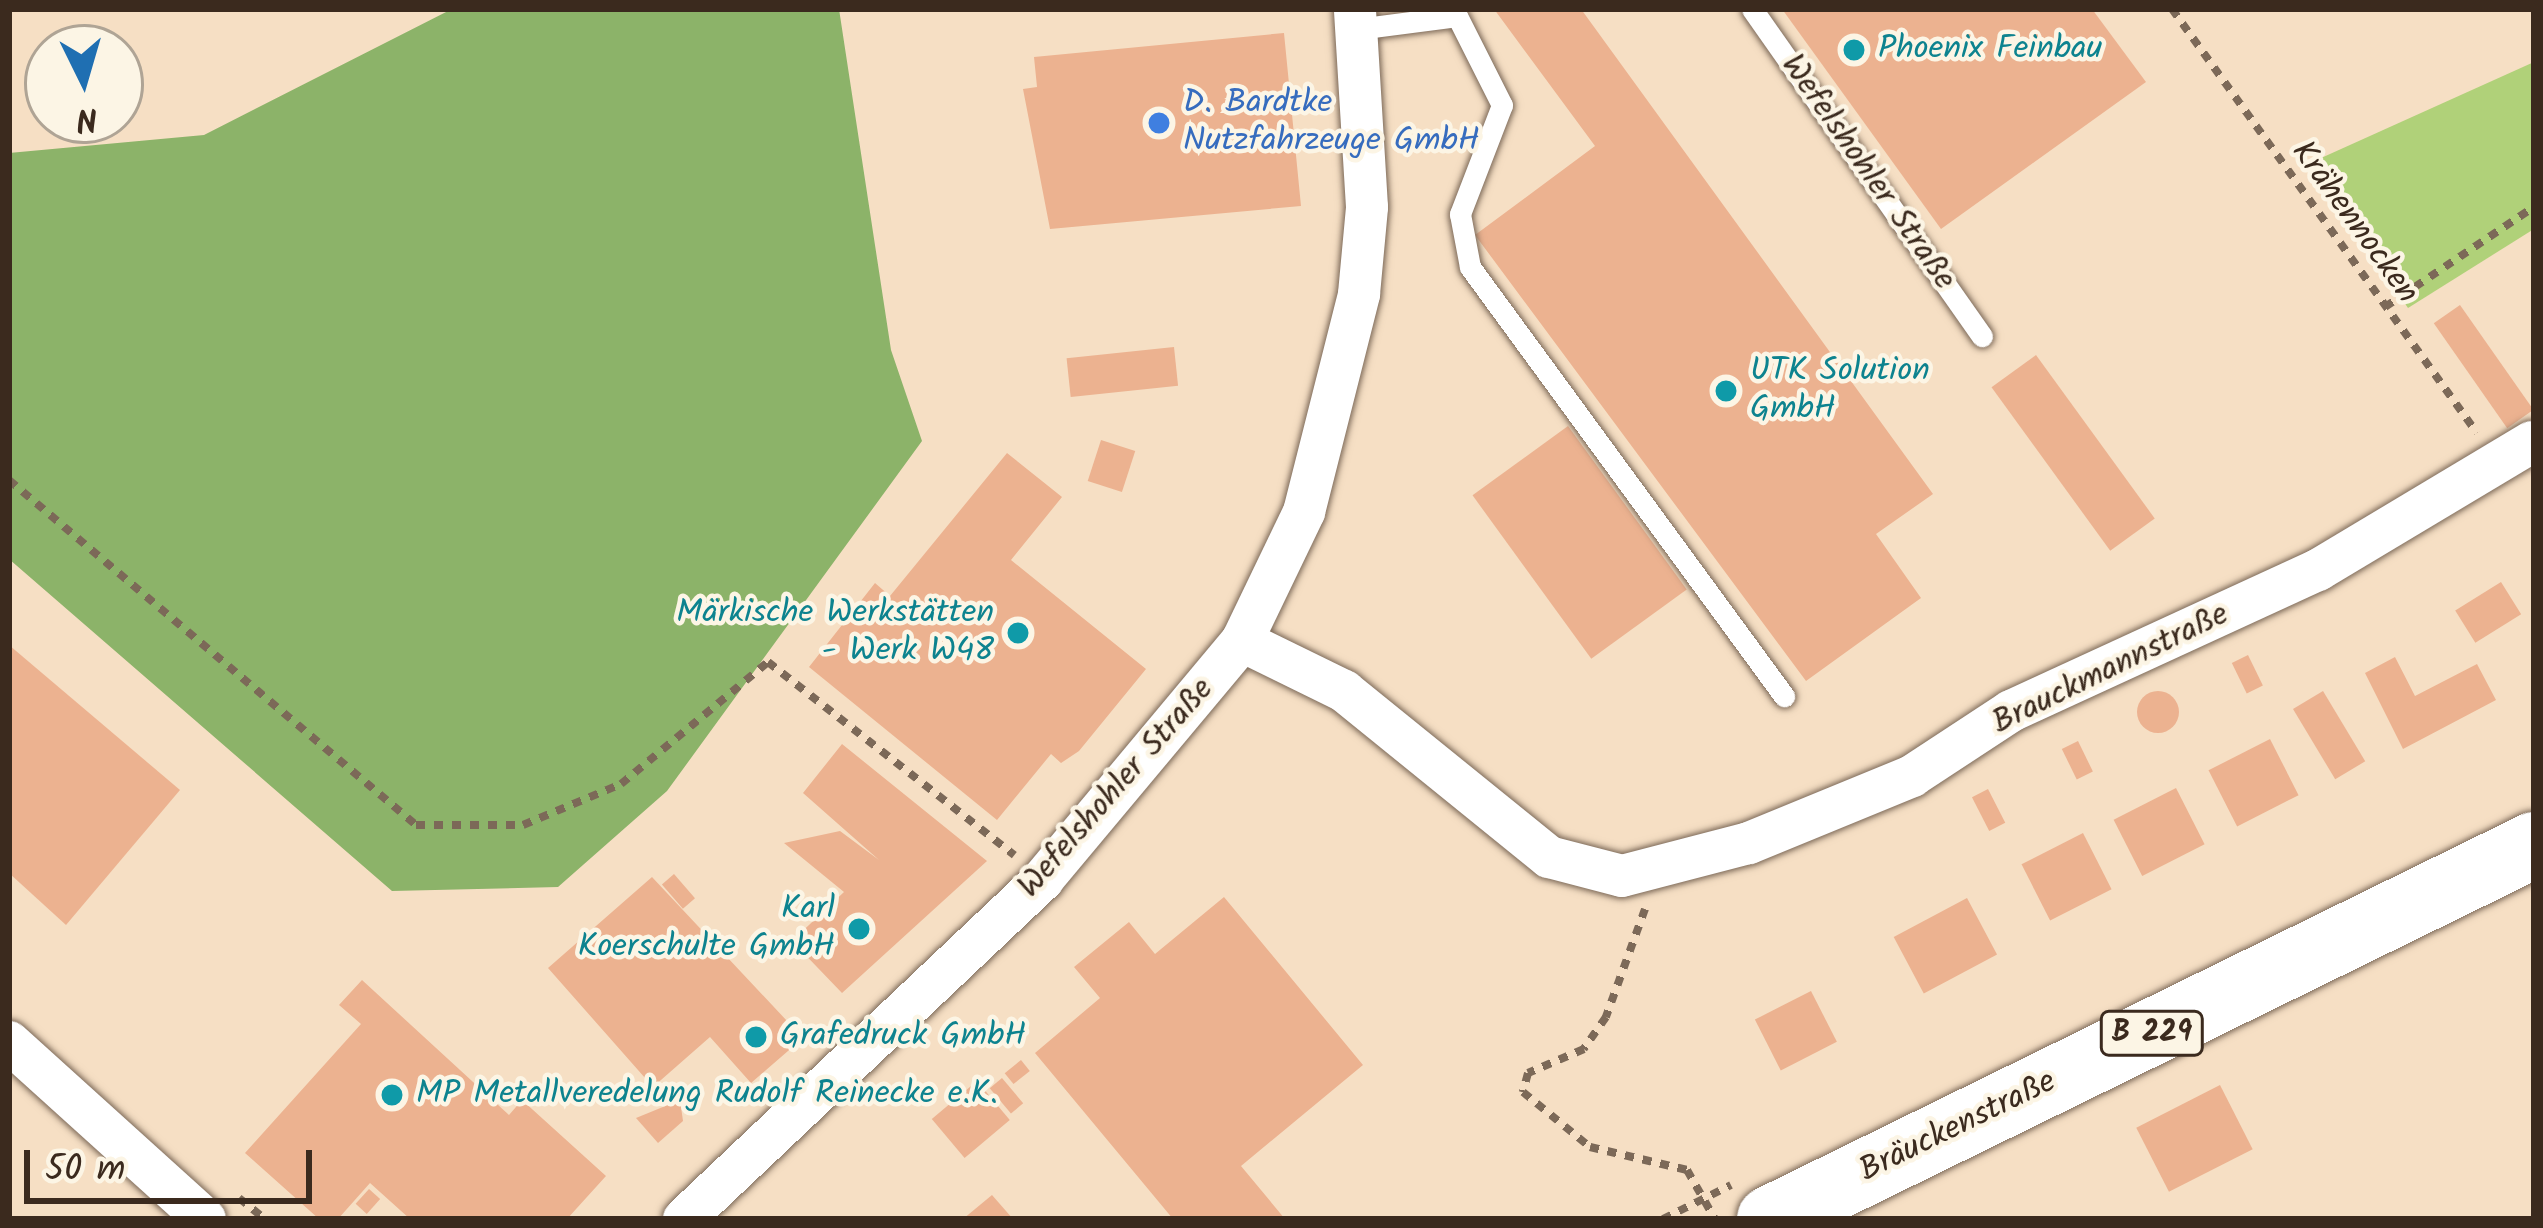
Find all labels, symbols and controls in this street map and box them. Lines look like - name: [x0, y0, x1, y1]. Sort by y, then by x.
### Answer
- north arrow: [24, 24, 144, 144]
- place label: Phoenix Feinbau: [1878, 30, 2102, 70]
- marker: Phoenix Feinbau: [1841, 37, 1867, 63]
- street label: Wefelshohler Straße: [1771, 48, 1963, 298]
- place label: D. Bardtke Nutzfahrzeuge GmbH: [1183, 84, 1480, 162]
- text: N: [74, 90, 100, 145]
- marker: D. Bardtke Nutzfahrzeuge GmbH: [1146, 110, 1172, 136]
- street label: Krähennocken: [2282, 134, 2426, 312]
- place label: UTK Solution GmbH: [1750, 352, 1930, 430]
- marker: UTK Solution GmbH: [1713, 378, 1739, 404]
- place label: Märkische Werkstätten - Werk W48: [676, 594, 994, 672]
- street label: Brauckmannstraße: [1986, 596, 2236, 744]
- marker: Märkische Werkstätten - Werk W48: [1005, 620, 1031, 646]
- street label: Wefelshohler Straße: [1011, 671, 1223, 907]
- place label: Karl Koerschulte GmbH: [578, 890, 835, 968]
- marker: Karl Koerschulte GmbH: [846, 916, 872, 942]
- road number: B 229: [2098, 1009, 2206, 1057]
- place label: Grafedruck GmbH: [780, 1017, 1026, 1057]
- marker: Grafedruck GmbH: [743, 1024, 769, 1050]
- street label: Bräuckenstraße: [1853, 1062, 2063, 1192]
- place label: MP Metallveredelung Rudolf Reinecke e.K.: [416, 1075, 998, 1115]
- marker: MP Metallveredelung Rudolf Reinecke e.K.: [379, 1082, 405, 1108]
- scale bar: [30, 1126, 318, 1200]
- text: 50 m: [45, 1142, 125, 1199]

